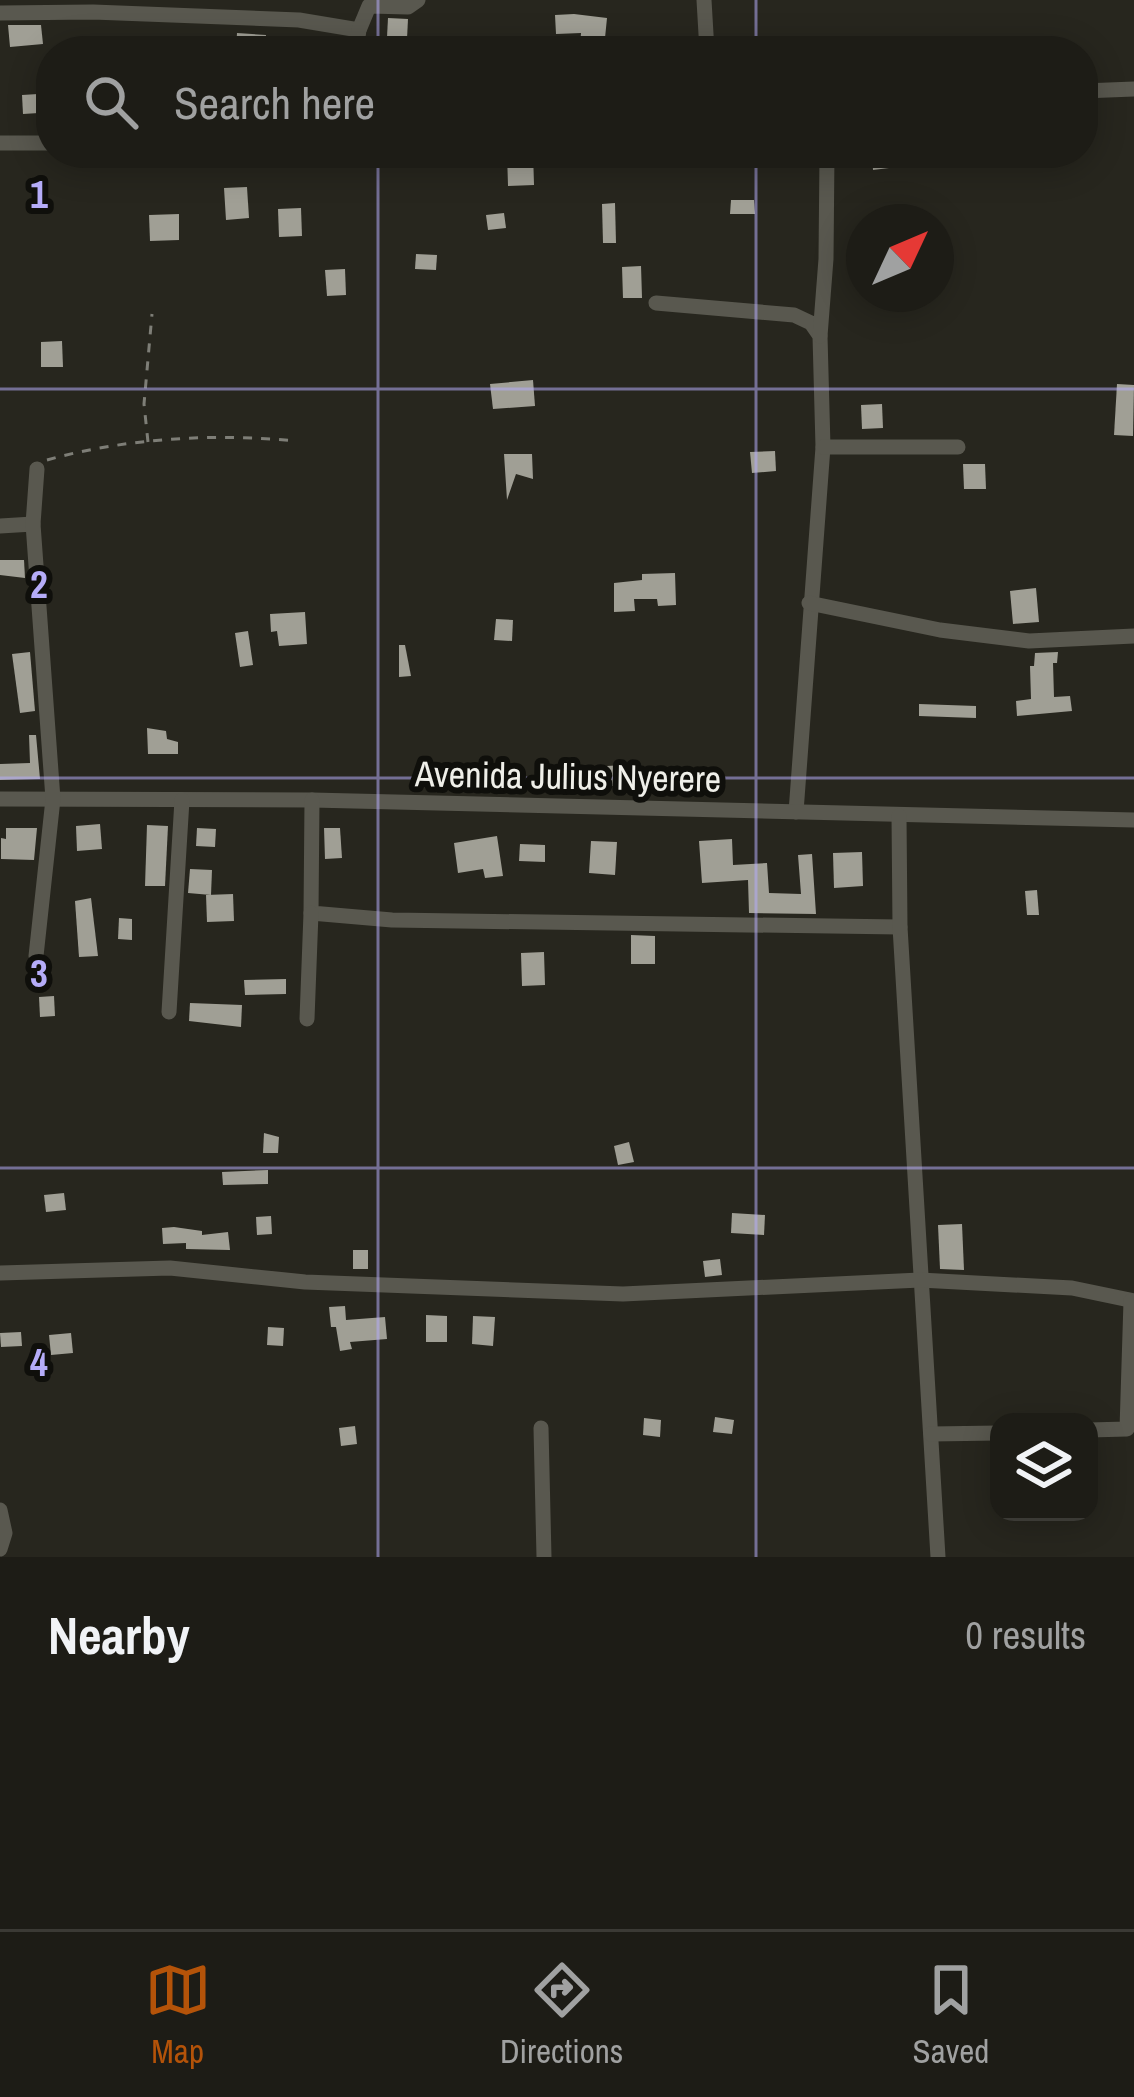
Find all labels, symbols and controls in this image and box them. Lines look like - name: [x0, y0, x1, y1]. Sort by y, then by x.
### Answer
- search box: [36, 36, 1098, 168]
- icon: search: [78, 69, 144, 135]
- text: Search here: [174, 72, 375, 133]
- text: 1: [30, 168, 48, 220]
- north arrow: [846, 204, 954, 312]
- text: 2: [30, 558, 48, 610]
- street label: Avenida Julius Nyerere: [413, 749, 722, 803]
- text: 3: [30, 947, 48, 999]
- text: 4: [30, 1336, 48, 1388]
- map controls: [990, 1413, 1098, 1521]
- button: layers: [990, 1413, 1098, 1521]
- text: Nearby: [48, 1601, 190, 1670]
- text: 0 results: [965, 1609, 1086, 1661]
- tab: Map: [145, 1957, 211, 2073]
- tab: Directions: [500, 1957, 623, 2073]
- tab: Saved: [913, 1957, 989, 2073]

